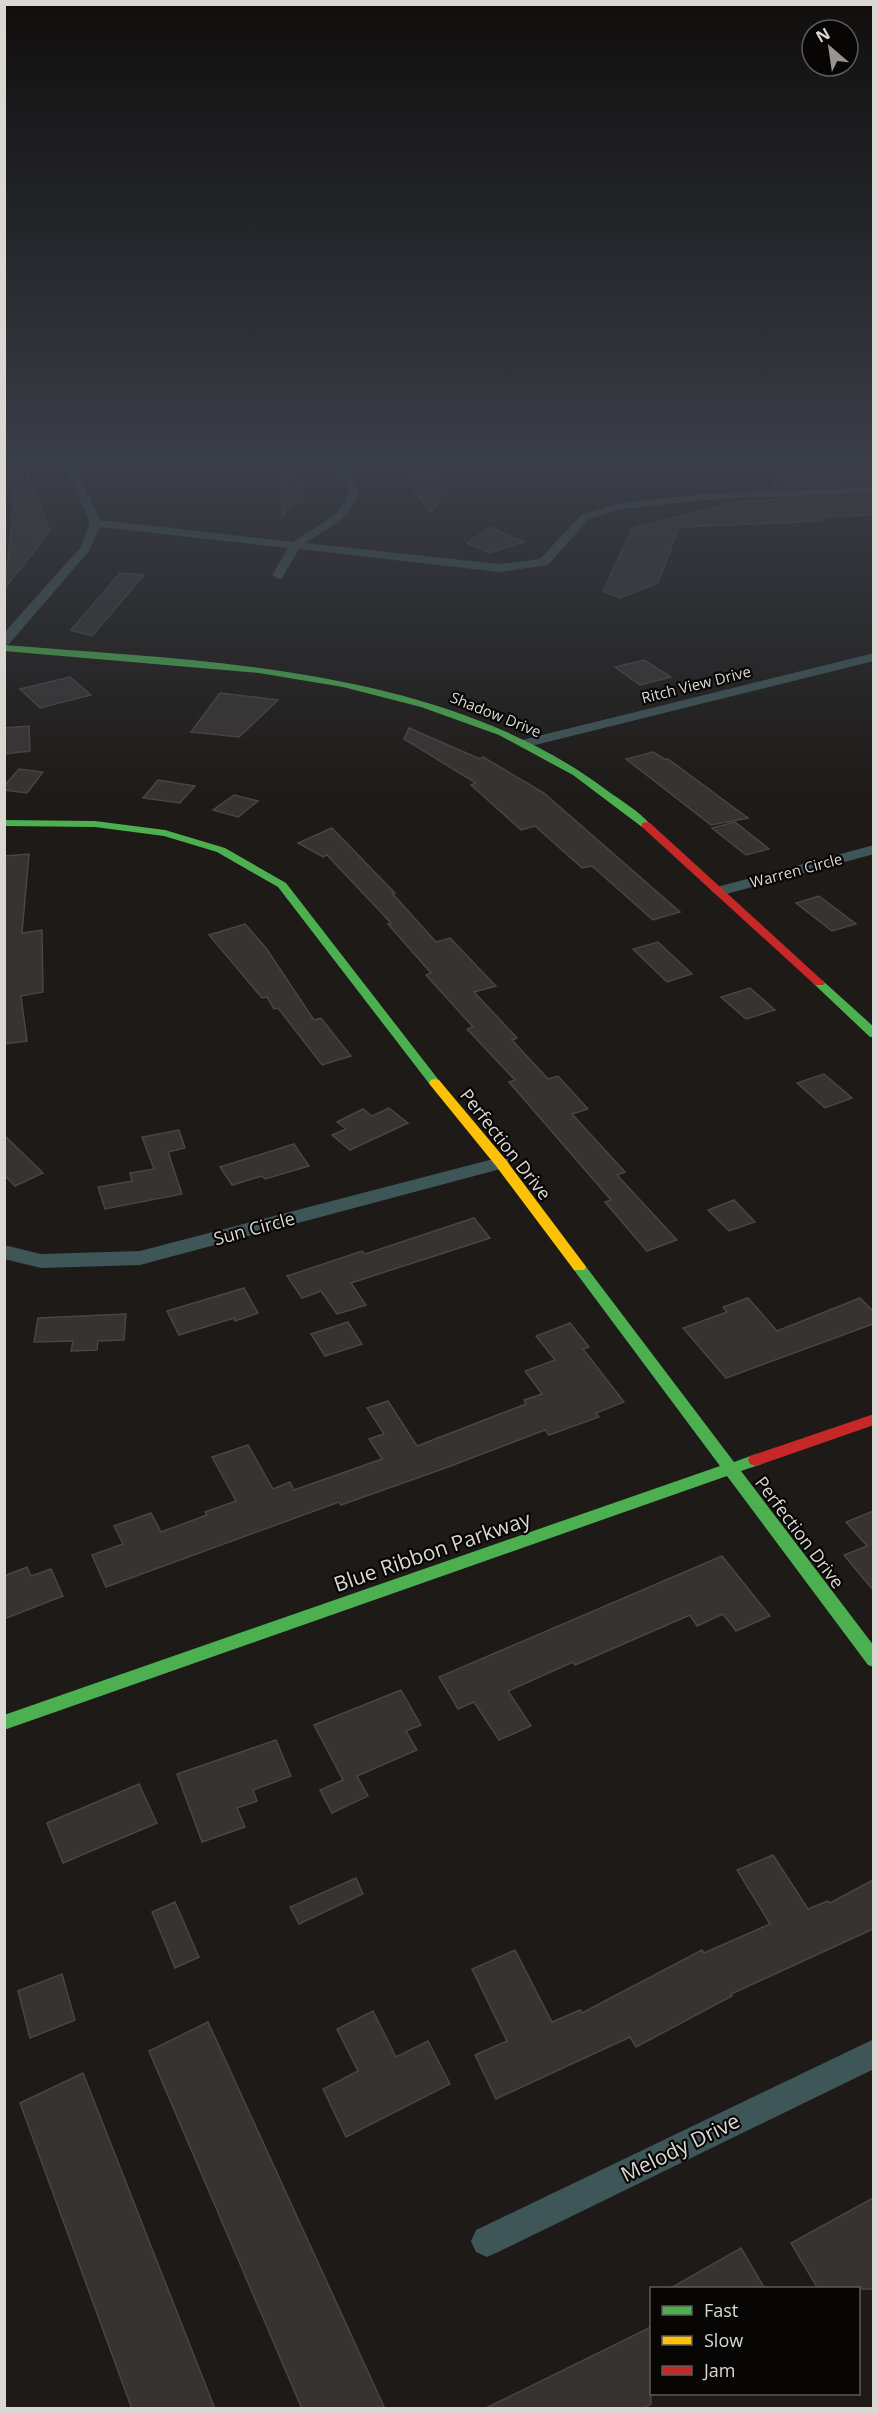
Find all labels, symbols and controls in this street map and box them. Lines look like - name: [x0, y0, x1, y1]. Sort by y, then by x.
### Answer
- north arrow: [800, 18, 860, 78]
- text: N: [812, 22, 834, 48]
- street label: Ritch View Drive: [639, 661, 753, 707]
- street label: Shadow Drive: [448, 687, 544, 741]
- street label: Warren Circle: [748, 848, 844, 892]
- street label: Perfection Drive: [455, 1084, 557, 1204]
- street label: Sun Circle: [211, 1206, 297, 1250]
- street label: Perfection Drive: [750, 1471, 850, 1593]
- street label: Blue Ribbon Parkway: [330, 1504, 535, 1598]
- street label: Melody Drive: [616, 2106, 744, 2188]
- legend: [650, 2287, 860, 2395]
- text: Fast: [704, 2298, 738, 2322]
- text: Slow: [704, 2328, 743, 2352]
- text: Jam: [702, 2358, 736, 2382]

